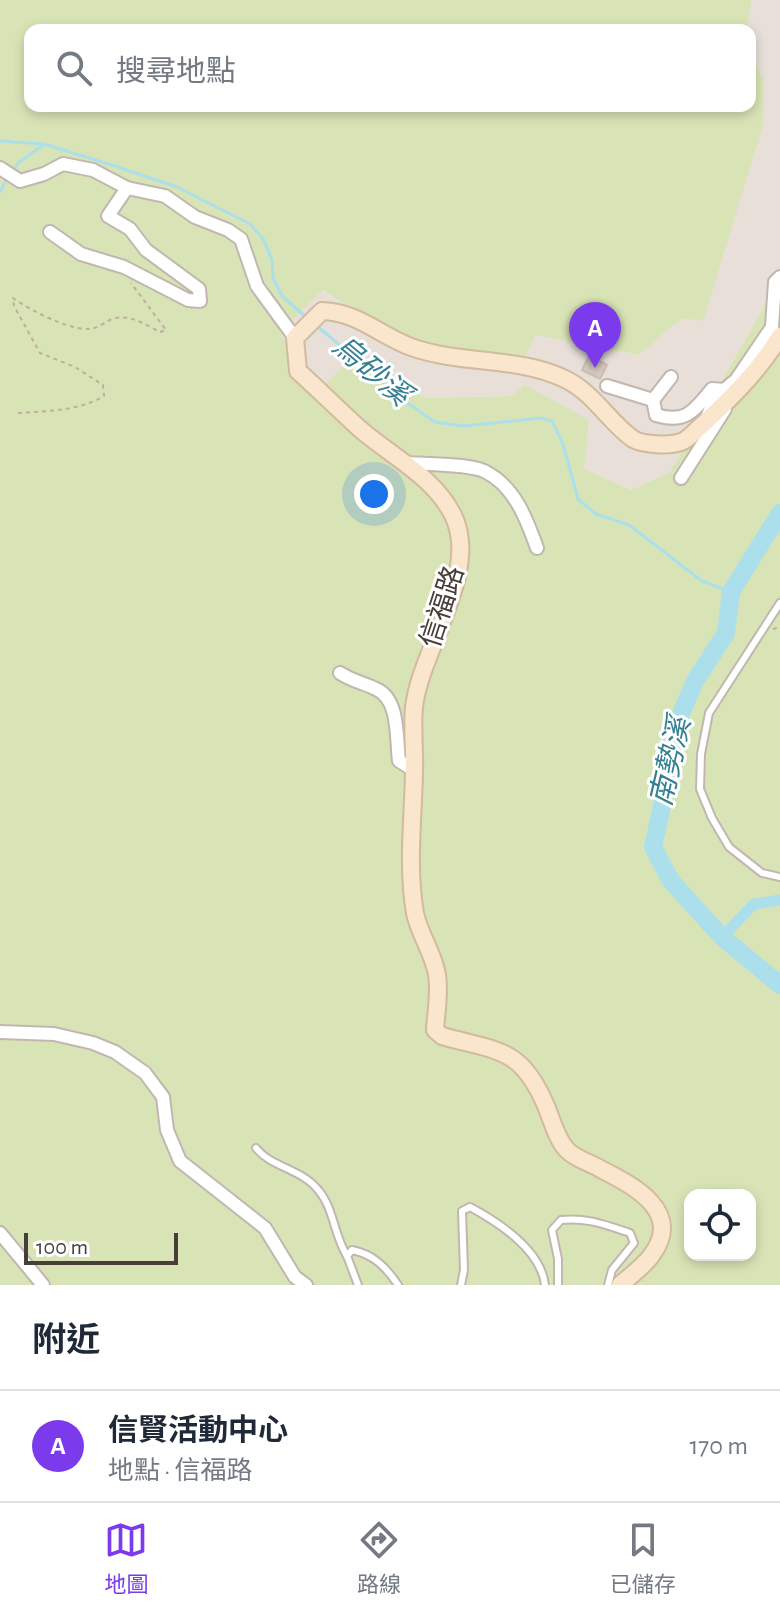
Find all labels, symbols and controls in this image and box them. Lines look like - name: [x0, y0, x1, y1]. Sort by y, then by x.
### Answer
- search box: [24, 24, 756, 112]
- icon: search: [52, 46, 96, 90]
- text: 搜尋地點: [116, 57, 236, 87]
- pin: A: [569, 302, 621, 368]
- water label: 烏砂溪: [327, 329, 419, 414]
- your location: [354, 474, 394, 514]
- street label: 信福路: [415, 562, 469, 651]
- water label: 南勢溪: [644, 710, 697, 809]
- map controls: [684, 1189, 756, 1261]
- button: locate: [684, 1189, 756, 1261]
- scale bar: [24, 1229, 178, 1265]
- text: 100 m: [36, 1236, 88, 1258]
- text: 附近: [32, 1324, 100, 1358]
- text: 信賢活動中心: [108, 1416, 288, 1446]
- text: A: [50, 1433, 66, 1459]
- text: 170 m: [689, 1433, 748, 1459]
- text: 地點 · 信福路: [108, 1458, 253, 1484]
- tab: 地圖: [104, 1518, 148, 1598]
- tab: 路線: [357, 1518, 401, 1598]
- tab: 已儲存: [610, 1518, 676, 1598]

